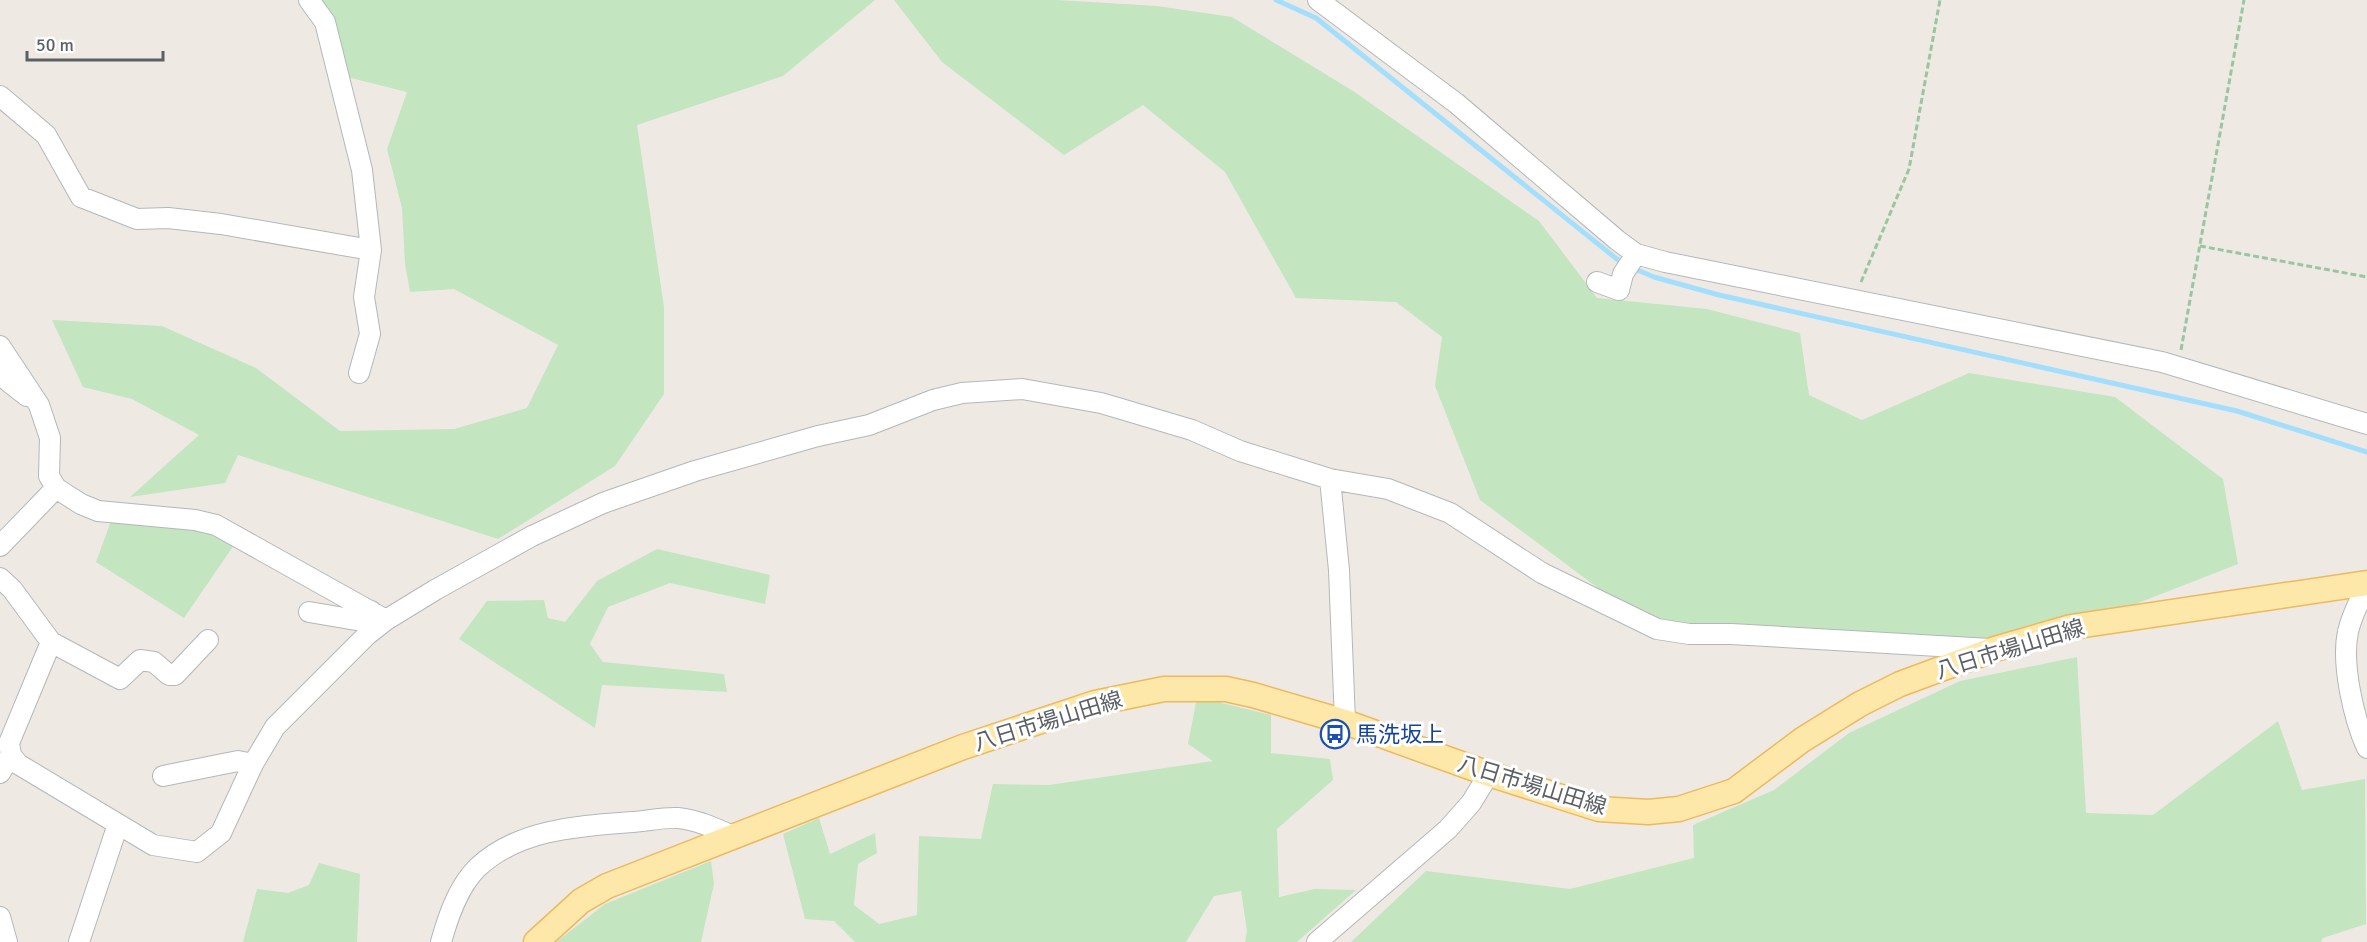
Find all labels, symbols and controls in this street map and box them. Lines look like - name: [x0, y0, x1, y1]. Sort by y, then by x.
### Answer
- scale bar: [27, 24, 164, 62]
- text: 50 m: [36, 34, 74, 56]
- street label: 八日市場山田線: [1932, 614, 2088, 684]
- street label: 八日市場山田線: [970, 686, 1126, 756]
- bus stop icon: 馬洗坂上: [1319, 718, 1351, 750]
- place label: 馬洗坂上: [1356, 721, 1444, 748]
- street label: 八日市場山田線: [1454, 750, 1610, 820]

